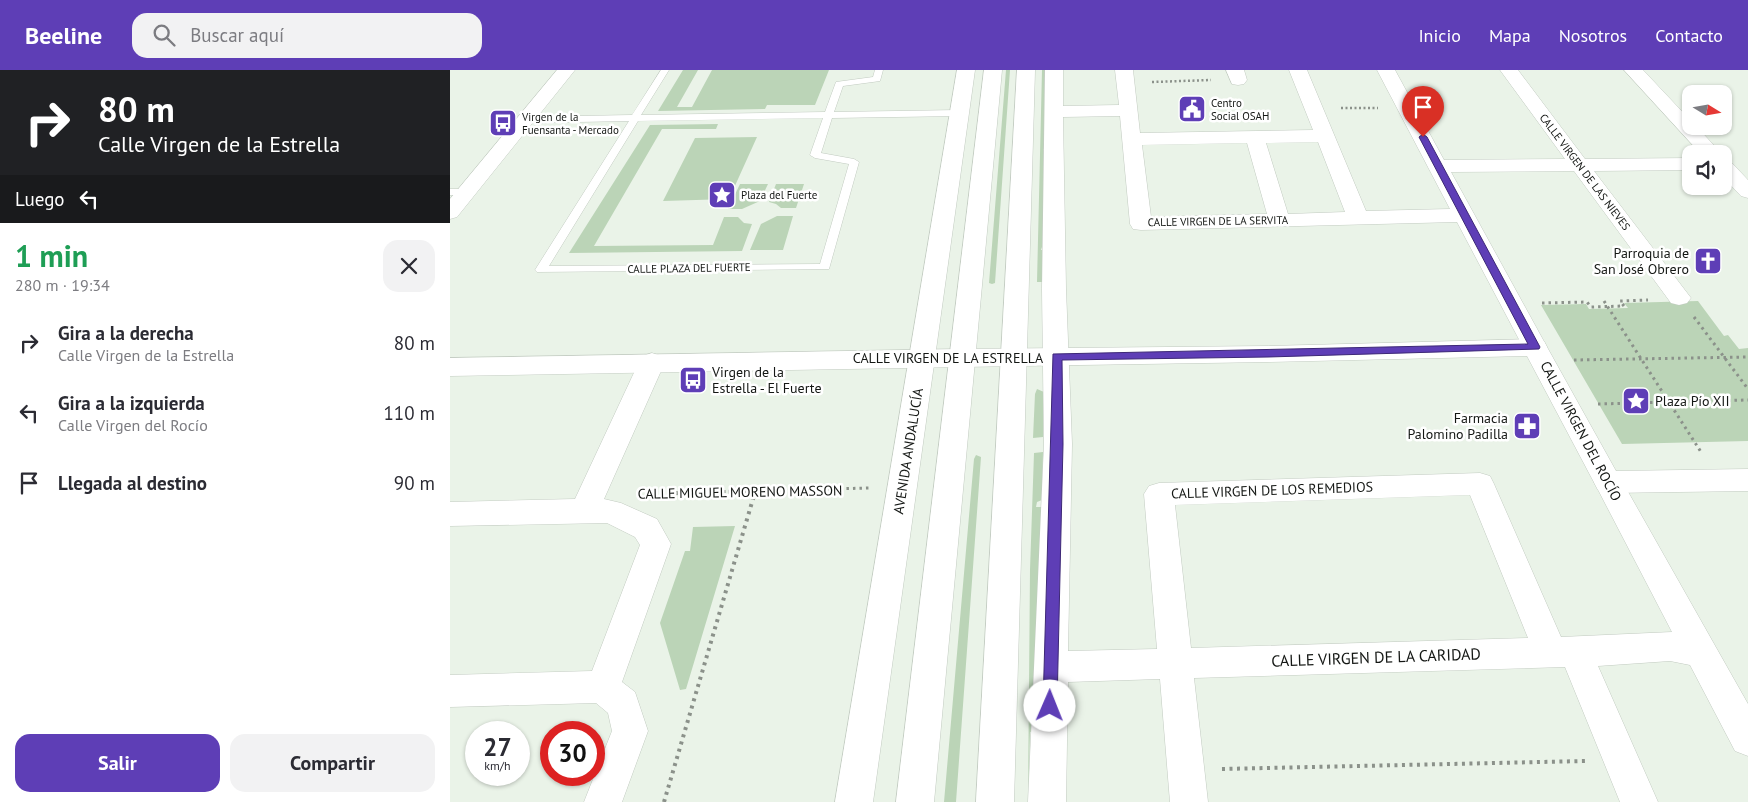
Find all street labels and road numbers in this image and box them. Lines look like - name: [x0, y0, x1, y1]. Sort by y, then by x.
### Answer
- street label: CALLE VIRGEN DE LAS NIEVES: [1537, 111, 1633, 233]
- street label: CALLE VIRGEN DE LA SERVITA: [1148, 213, 1289, 229]
- street label: CALLE PLAZA DEL FUERTE: [627, 260, 751, 276]
- street label: CALLE VIRGEN DE LA ESTRELLA: [853, 349, 1044, 367]
- street label: CALLE VIRGEN DEL ROCÍO: [1536, 358, 1626, 504]
- street label: AVENIDA ANDALUCÍA: [889, 386, 927, 515]
- street label: CALLE VIRGEN DE LOS REMEDIOS: [1171, 477, 1373, 503]
- street label: CALLE MIGUEL MORENO MASSON: [638, 481, 842, 503]
- street label: CALLE VIRGEN DE LA CARIDAD: [1271, 643, 1481, 671]

